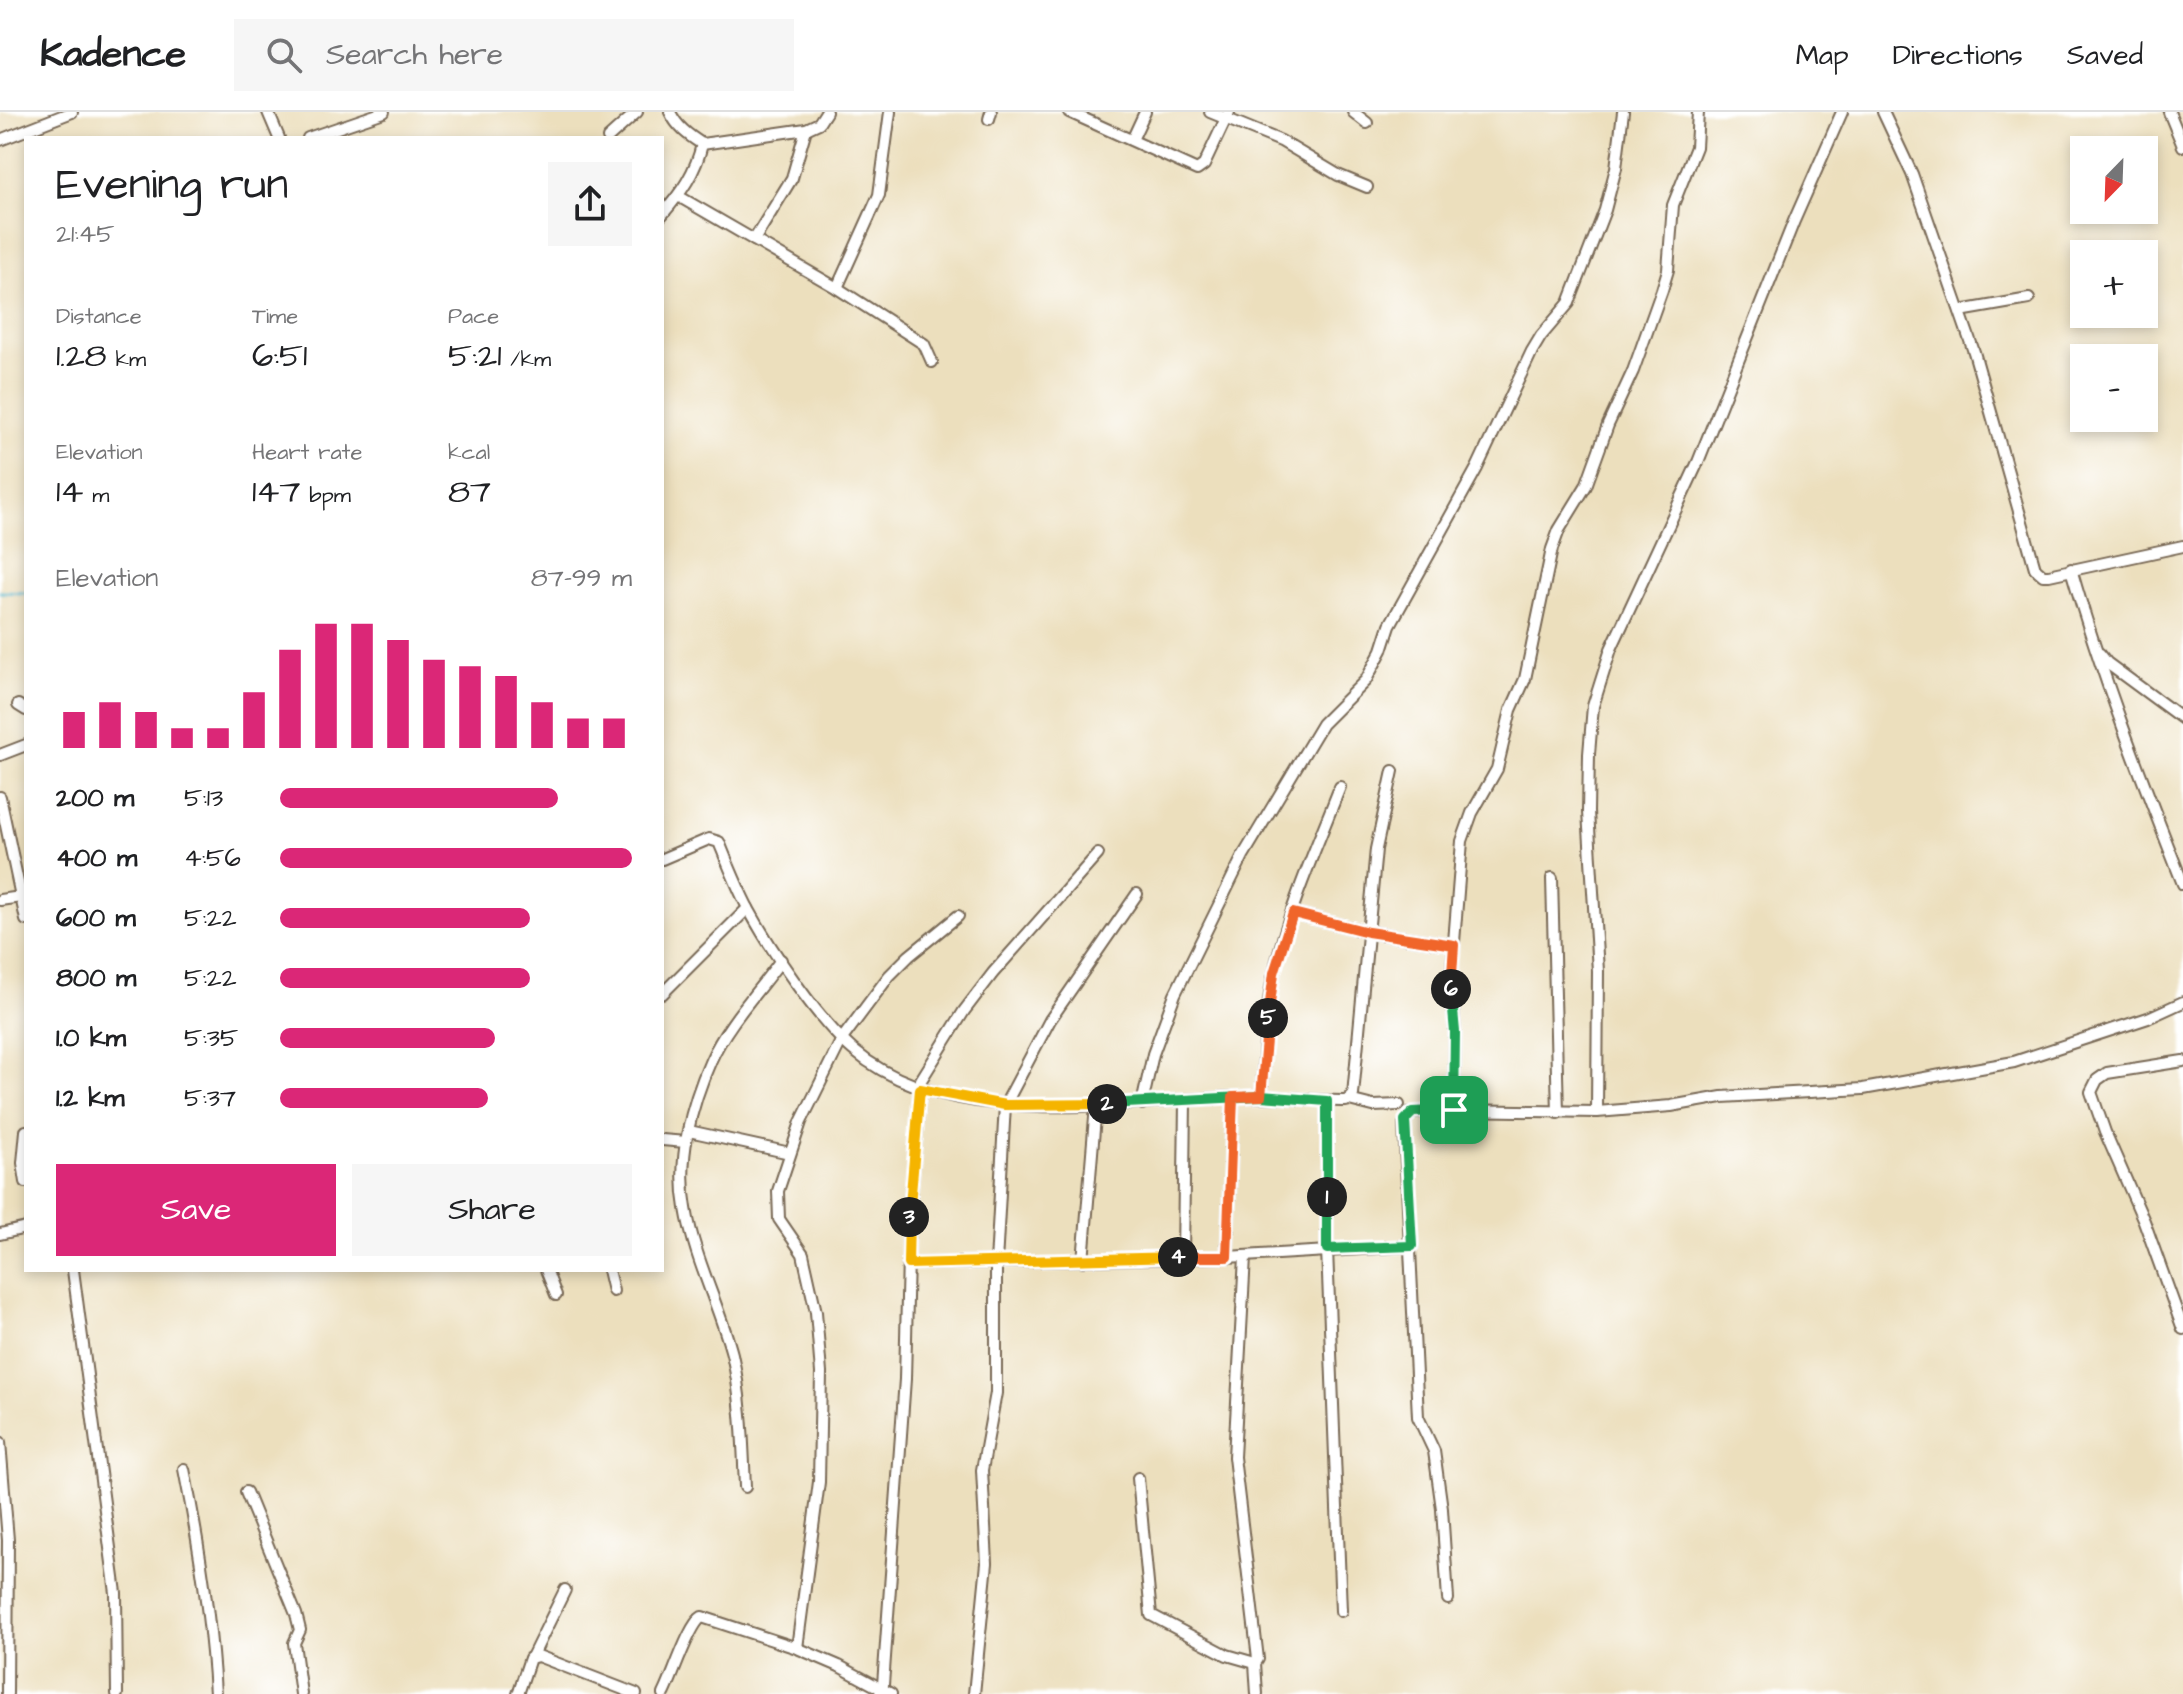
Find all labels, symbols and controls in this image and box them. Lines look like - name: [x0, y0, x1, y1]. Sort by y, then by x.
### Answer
- search box: [234, 19, 794, 91]
- text: Kadence: [40, 29, 186, 81]
- icon: search: [262, 33, 306, 77]
- text: Search here: [326, 34, 503, 76]
- text: Map: [1796, 36, 1849, 75]
- text: Directions: [1893, 36, 2023, 75]
- text: Saved: [2067, 36, 2143, 75]
- north arrow: [2070, 136, 2158, 224]
- map controls: [2070, 136, 2158, 432]
- text: Evening run: [56, 155, 288, 216]
- button: share: [548, 162, 632, 246]
- text: 21:45: [56, 216, 115, 252]
- button: +: [2070, 240, 2158, 328]
- text: Distance: [56, 301, 142, 332]
- text: Time: [252, 301, 298, 332]
- text: Pace: [448, 301, 499, 332]
- text: 1.28: [56, 332, 107, 380]
- text: 6:51: [252, 332, 307, 380]
- text: 5:21: [448, 332, 502, 380]
- text: km: [107, 344, 146, 375]
- text: /km: [502, 344, 551, 375]
- button: −: [2070, 344, 2158, 432]
- text: Elevation: [56, 437, 143, 468]
- text: Heart rate: [252, 437, 362, 468]
- text: kcal: [448, 437, 490, 468]
- text: 14: [56, 468, 84, 516]
- text: 147: [252, 468, 300, 516]
- text: 87: [448, 468, 491, 516]
- text: m: [84, 480, 109, 511]
- text: bpm: [300, 480, 351, 511]
- text: Elevation: [56, 560, 158, 596]
- text: 87–99 m: [531, 560, 632, 596]
- text: 200 m: [56, 780, 134, 816]
- text: 5:13: [184, 780, 223, 816]
- text: 400 m: [56, 840, 137, 876]
- text: 4:56: [184, 840, 241, 876]
- text: 600 m: [56, 900, 136, 936]
- text: 5:22: [184, 900, 237, 936]
- text: 800 m: [56, 960, 136, 996]
- text: 5:22: [184, 960, 237, 996]
- pin: 6: [1431, 969, 1471, 1009]
- text: 6: [1444, 973, 1458, 1004]
- pin: 5: [1248, 998, 1288, 1038]
- text: 5: [1260, 1002, 1276, 1033]
- text: 1.0 km: [56, 1020, 126, 1056]
- text: 5:35: [184, 1020, 238, 1056]
- pin: [1420, 1076, 1488, 1144]
- text: 1.2 km: [56, 1080, 124, 1116]
- text: 5:37: [184, 1080, 236, 1116]
- pin: 2: [1087, 1084, 1127, 1124]
- text: 2: [1101, 1088, 1113, 1119]
- icon: arrive: [1432, 1088, 1476, 1132]
- button: Save: [56, 1164, 336, 1256]
- button: Share: [352, 1164, 632, 1256]
- pin: 1: [1307, 1177, 1347, 1217]
- text: 1: [1326, 1181, 1328, 1212]
- pin: 3: [889, 1197, 929, 1237]
- text: 3: [903, 1201, 915, 1232]
- pin: 4: [1158, 1237, 1198, 1277]
- text: 4: [1171, 1241, 1185, 1272]

